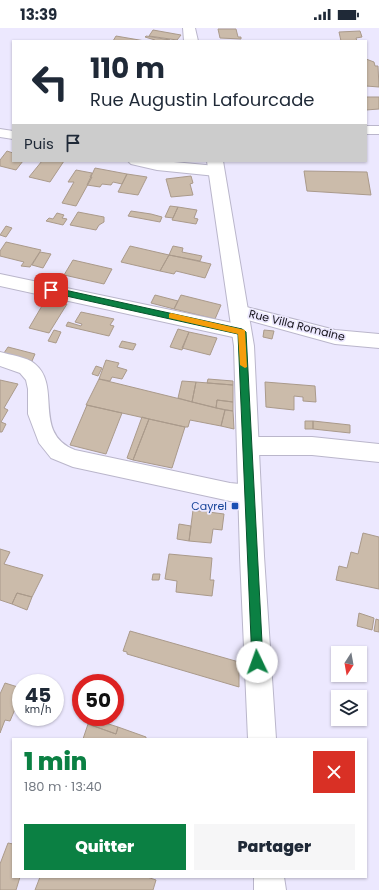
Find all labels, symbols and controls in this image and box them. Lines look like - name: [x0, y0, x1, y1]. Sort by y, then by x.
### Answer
- text: 13:39: [20, 4, 57, 25]
- text: 110 m: [90, 49, 165, 88]
- icon: left: [24, 56, 76, 108]
- text: Rue Augustin Lafourcade: [90, 87, 315, 112]
- icon: arrive: [62, 132, 84, 154]
- text: Puis: [24, 133, 54, 154]
- pin: [34, 273, 68, 307]
- icon: arrive: [40, 279, 62, 301]
- street label: Rue Villa Romaine: [247, 305, 347, 345]
- place label: Cayrel: [191, 498, 227, 514]
- marker: Cayrel: [230, 501, 240, 511]
- position arrow: [236, 641, 278, 683]
- north arrow: [331, 646, 367, 682]
- map controls: [331, 646, 367, 726]
- speed limit sign: 50: [72, 674, 124, 726]
- text: 45: [25, 681, 51, 709]
- button: layers: [331, 690, 367, 726]
- text: km/h: [25, 702, 51, 717]
- text: 1 min: [24, 745, 87, 778]
- button: close: [313, 751, 355, 793]
- text: 180 m · 13:40: [24, 777, 102, 796]
- button: Quitter: [24, 824, 186, 870]
- button: Partager: [194, 824, 355, 870]

